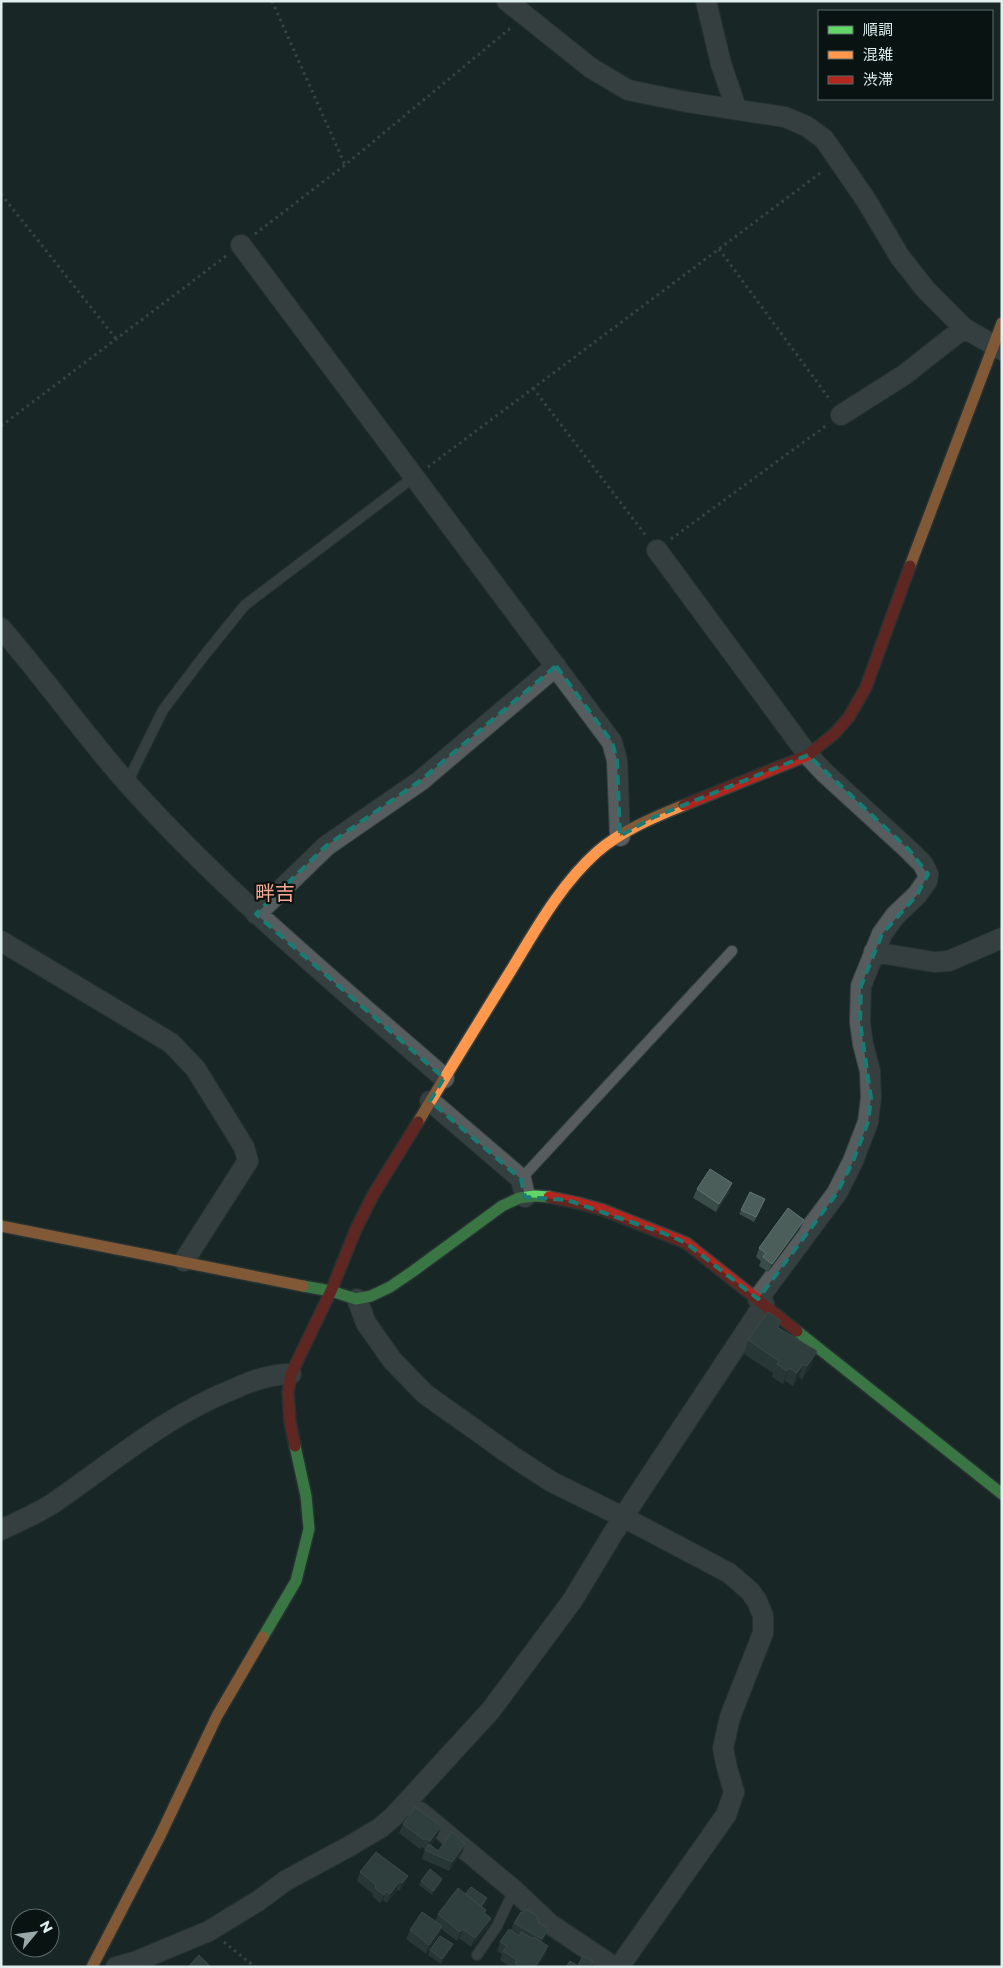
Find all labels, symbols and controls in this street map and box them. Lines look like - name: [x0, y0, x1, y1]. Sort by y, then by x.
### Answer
- legend: [818, 10, 993, 100]
- text: 順調: [863, 20, 893, 39]
- text: 混雑: [863, 45, 893, 64]
- text: 渋滞: [863, 70, 893, 89]
- district label: 畔吉: [255, 881, 295, 905]
- north arrow: [10, 1908, 60, 1958]
- text: N: [36, 1917, 57, 1936]

